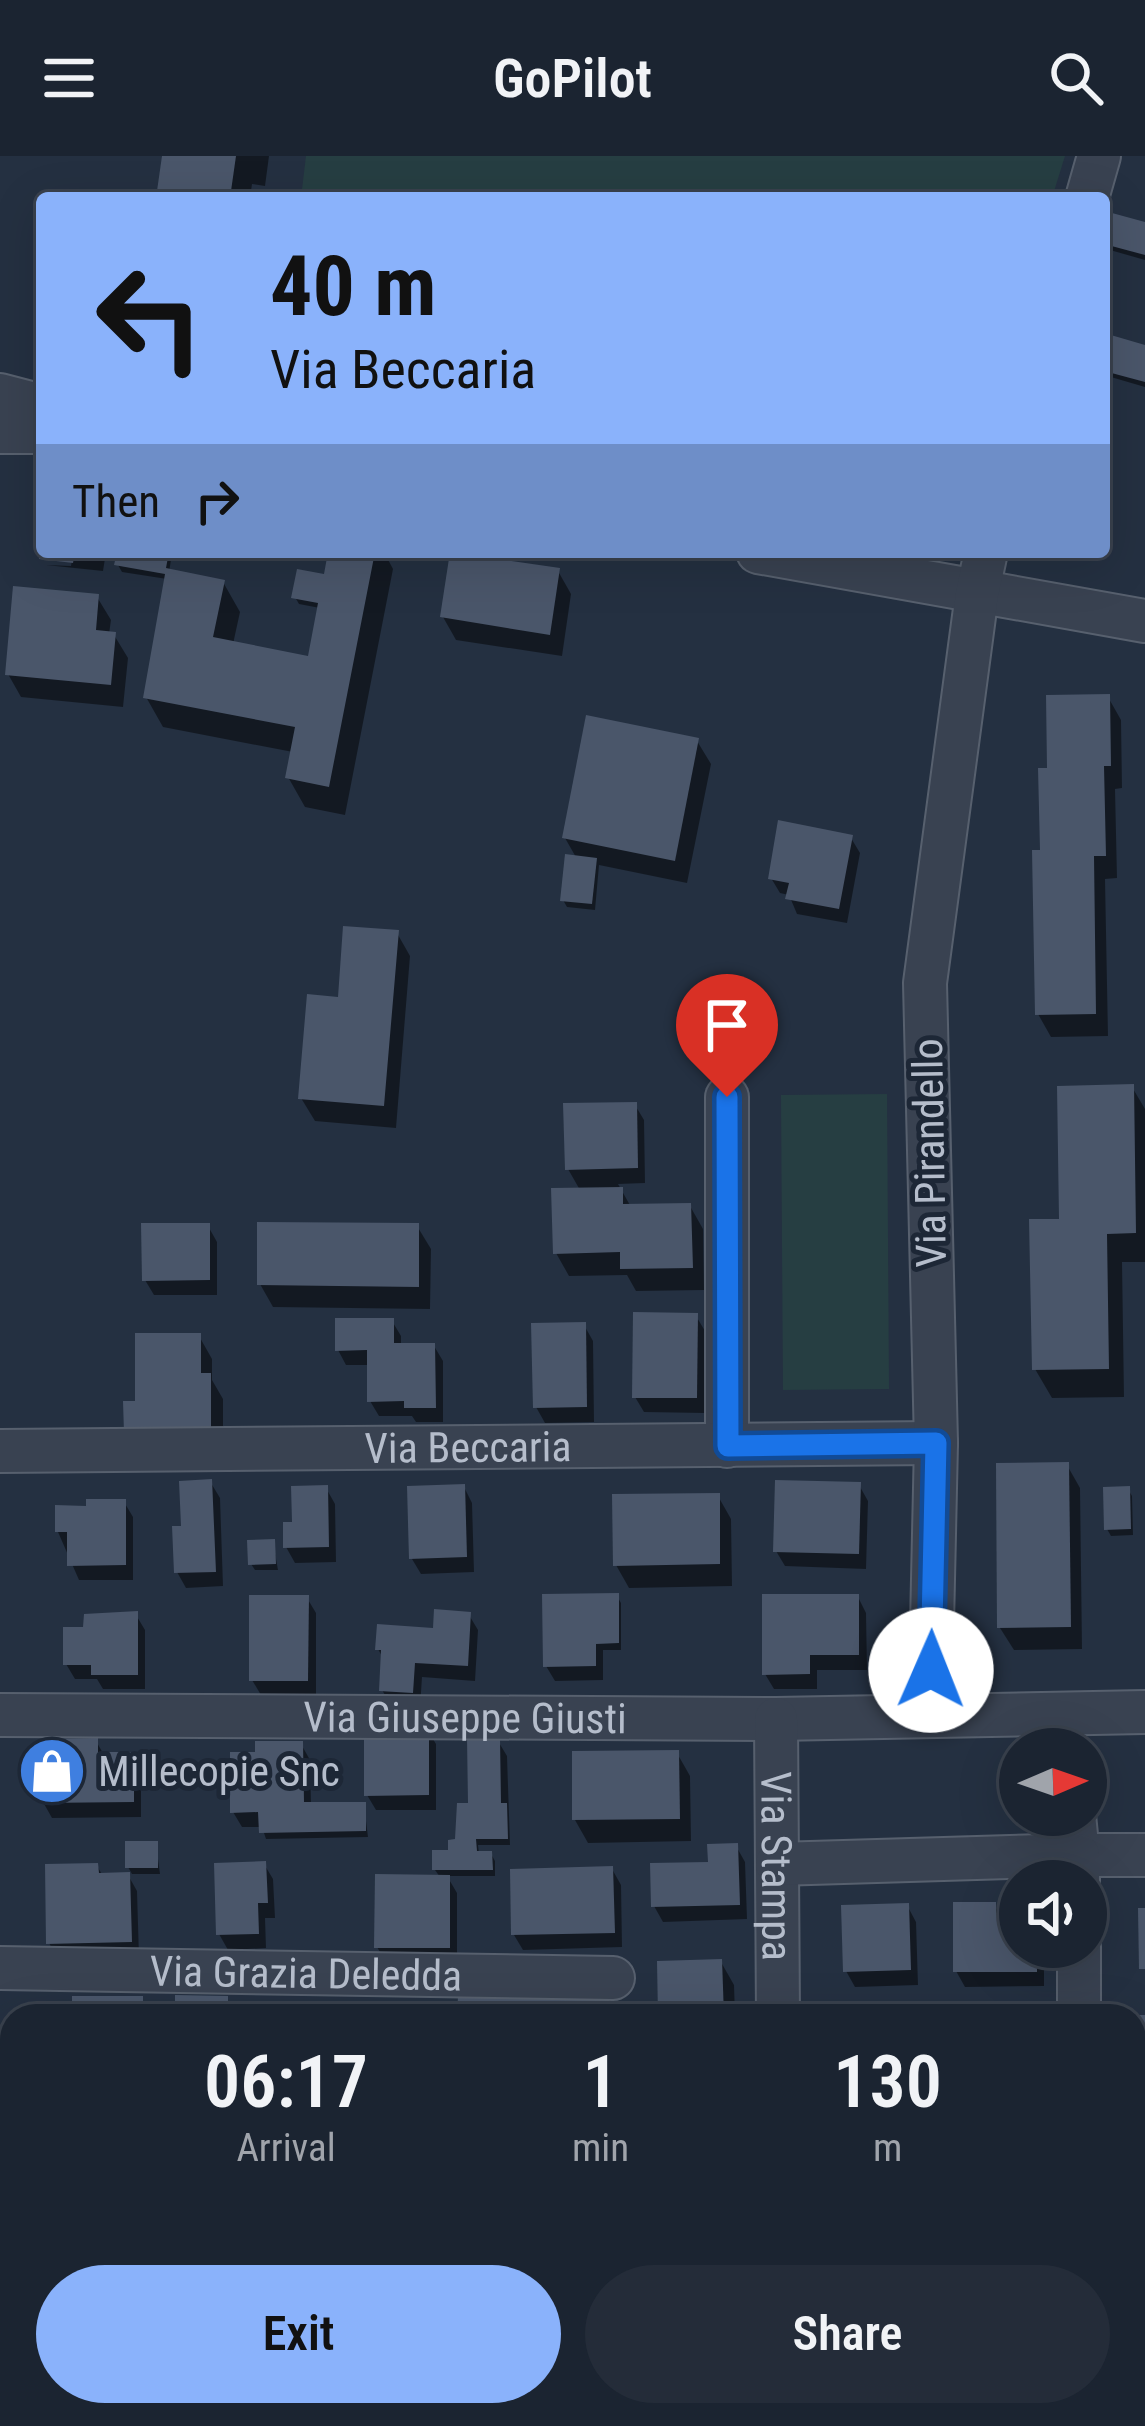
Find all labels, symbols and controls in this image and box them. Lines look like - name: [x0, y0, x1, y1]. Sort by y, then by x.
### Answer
- icon: menu: [36, 45, 102, 111]
- icon: search: [1043, 45, 1109, 111]
- text: GoPilot: [493, 47, 652, 110]
- text: 40 m: [270, 237, 437, 336]
- icon: left: [72, 240, 228, 396]
- text: Via Beccaria: [270, 338, 536, 401]
- icon: right: [184, 468, 250, 534]
- text: Then: [72, 475, 160, 528]
- pin: [676, 974, 778, 1097]
- icon: arrive: [694, 992, 760, 1058]
- street label: Via Pirandello: [903, 1038, 956, 1268]
- street label: Via Beccaria: [364, 1422, 572, 1473]
- position arrow: [868, 1607, 994, 1733]
- street label: Via Giuseppe Giusti: [303, 1693, 627, 1743]
- north arrow: [999, 1728, 1107, 1836]
- map controls: [999, 1728, 1107, 1968]
- shop icon: Millecopie Snc: [17, 1736, 87, 1806]
- place label: Millecopie Snc: [98, 1747, 340, 1796]
- street label: Via Stampa: [751, 1771, 802, 1961]
- button: sound: [999, 1860, 1107, 1968]
- street label: Via Grazia Deledda: [149, 1946, 463, 2001]
- text: 06:17: [204, 2040, 368, 2125]
- text: 1: [583, 2040, 619, 2125]
- text: 130: [833, 2040, 942, 2125]
- text: Arrival: [236, 2125, 336, 2171]
- text: min: [572, 2125, 629, 2171]
- text: m: [873, 2125, 902, 2171]
- button: Exit: [36, 2265, 561, 2403]
- button: Share: [585, 2265, 1110, 2403]

